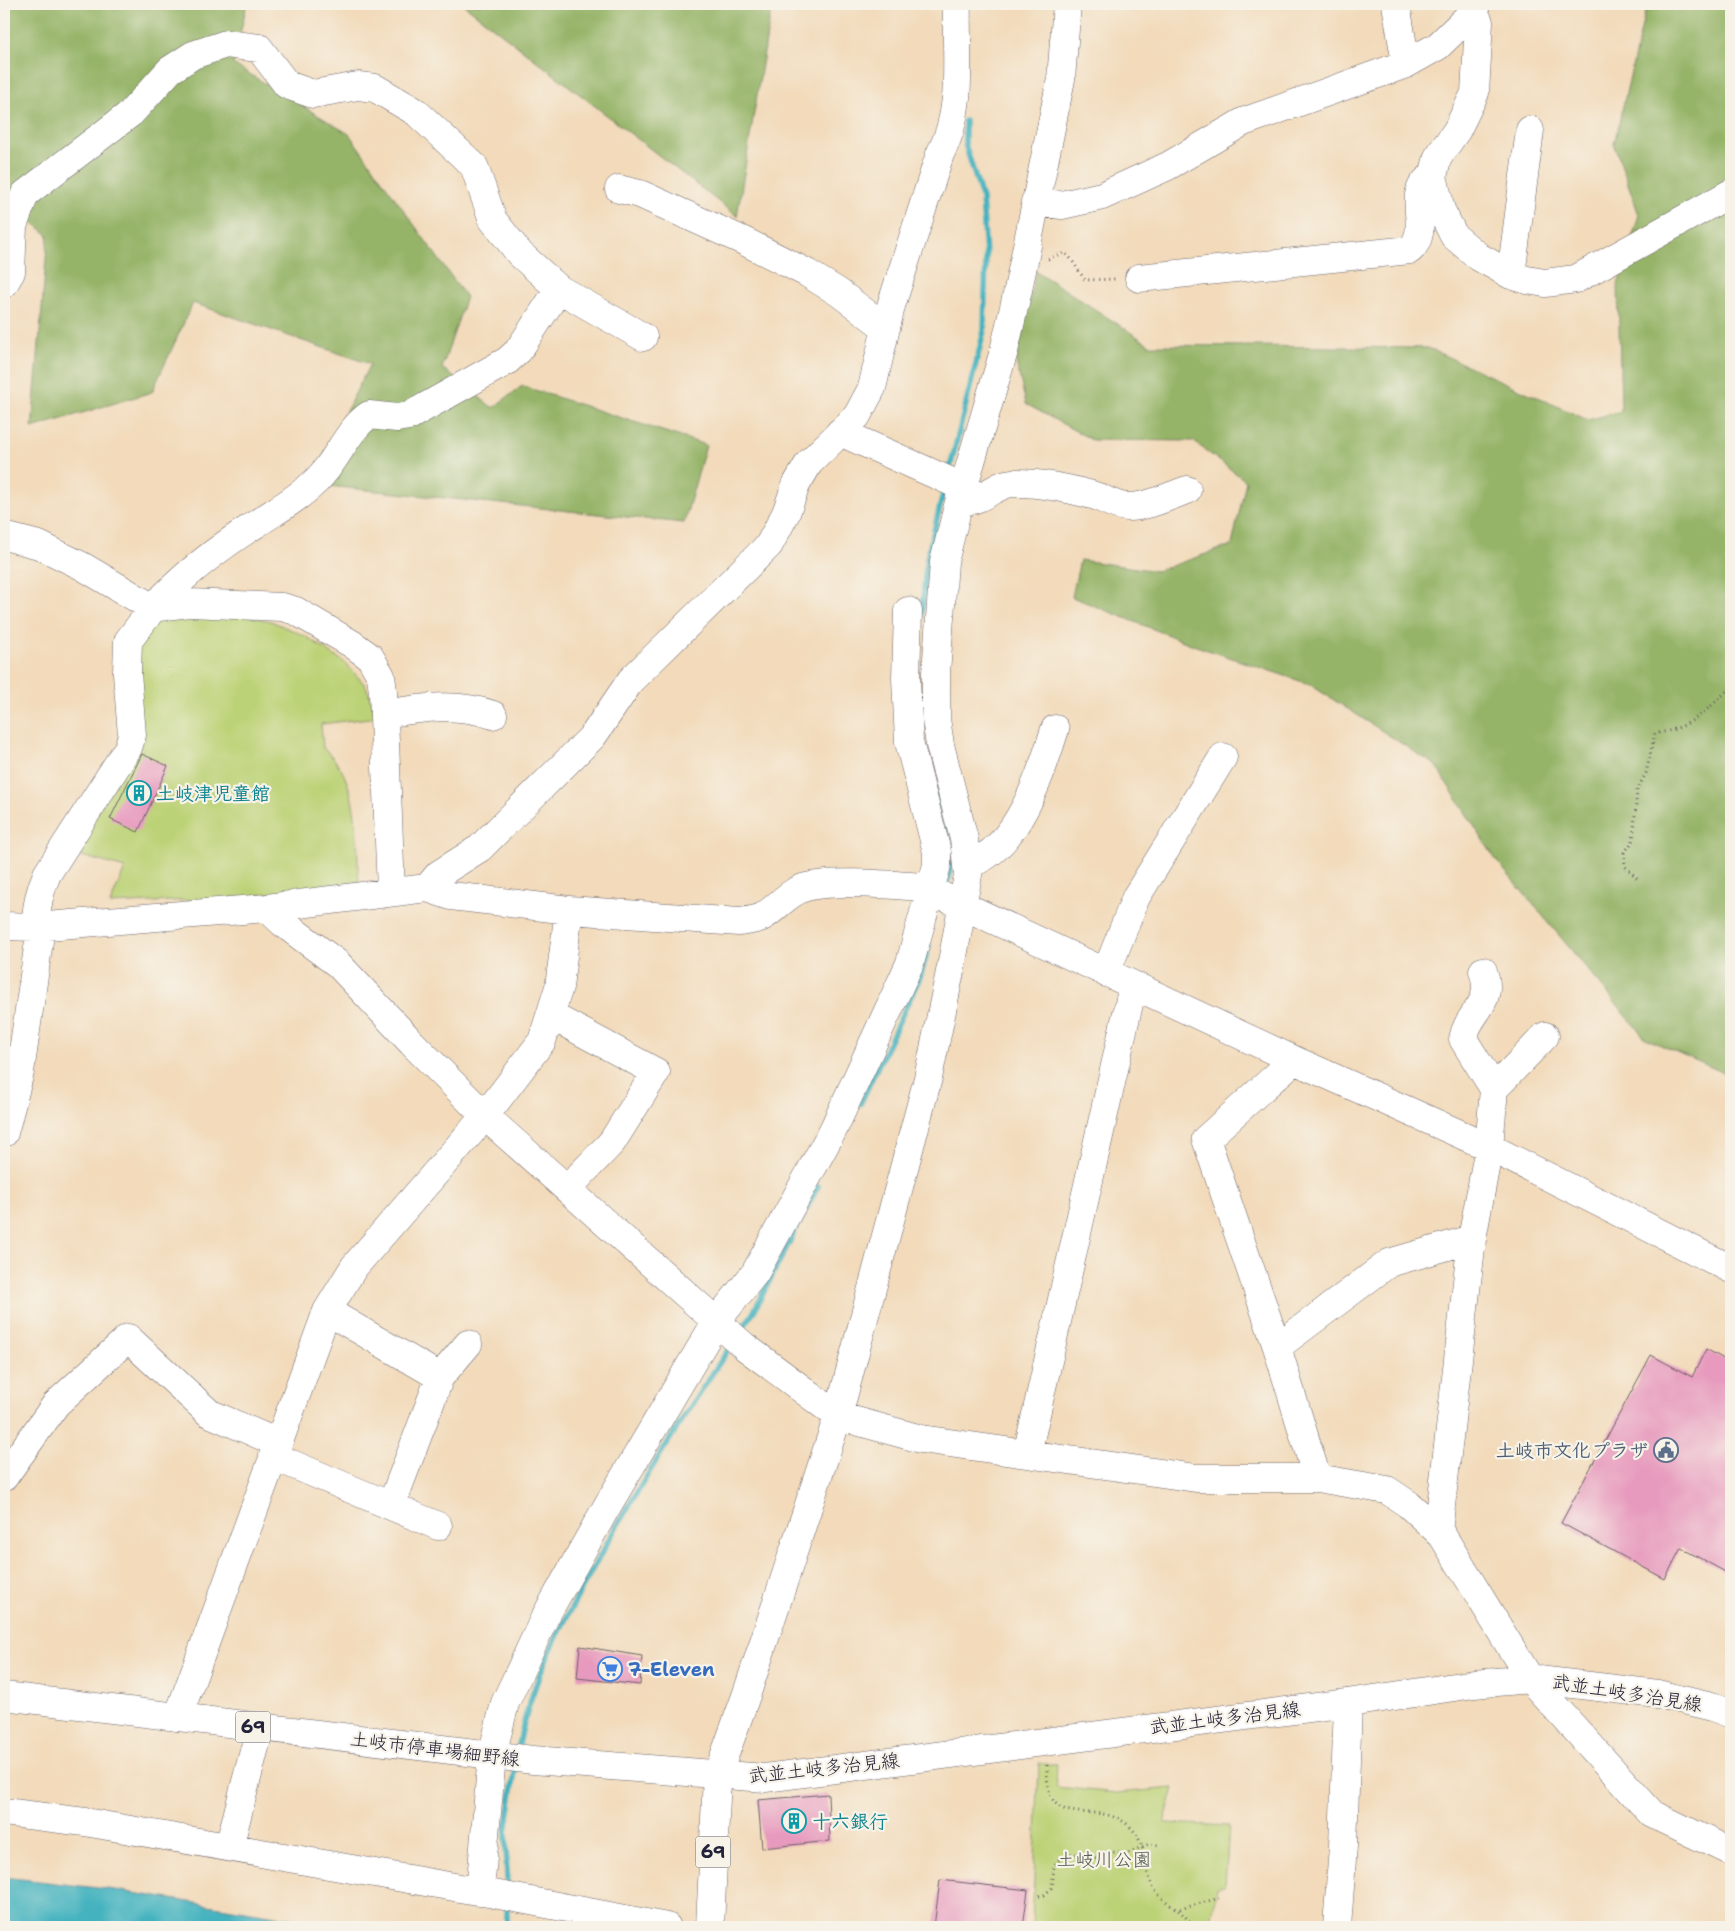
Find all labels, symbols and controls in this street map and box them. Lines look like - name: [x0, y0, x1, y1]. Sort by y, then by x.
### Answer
- building icon: 土岐津児童館: [126, 780, 152, 806]
- place label: 土岐津児童館: [156, 781, 270, 806]
- public building icon: 土岐市文化プラザ: [1653, 1437, 1679, 1463]
- place label: 土岐市文化プラザ: [1496, 1438, 1648, 1463]
- supermarket icon: 7-Eleven: [597, 1656, 623, 1682]
- place label: 7-Eleven: [628, 1657, 715, 1682]
- street label: 武並土岐多治見線: [1550, 1669, 1704, 1717]
- street label: 武並土岐多治見線: [1148, 1696, 1302, 1740]
- road number: 69: [236, 1711, 270, 1742]
- street label: 土岐市停車場細野線: [349, 1726, 521, 1772]
- street label: 武並土岐多治見線: [747, 1748, 901, 1788]
- building icon: 十六銀行: [781, 1808, 807, 1834]
- place label: 十六銀行: [812, 1809, 888, 1834]
- road number: 69: [696, 1836, 730, 1868]
- park label: 土岐川公園: [1056, 1847, 1152, 1872]

